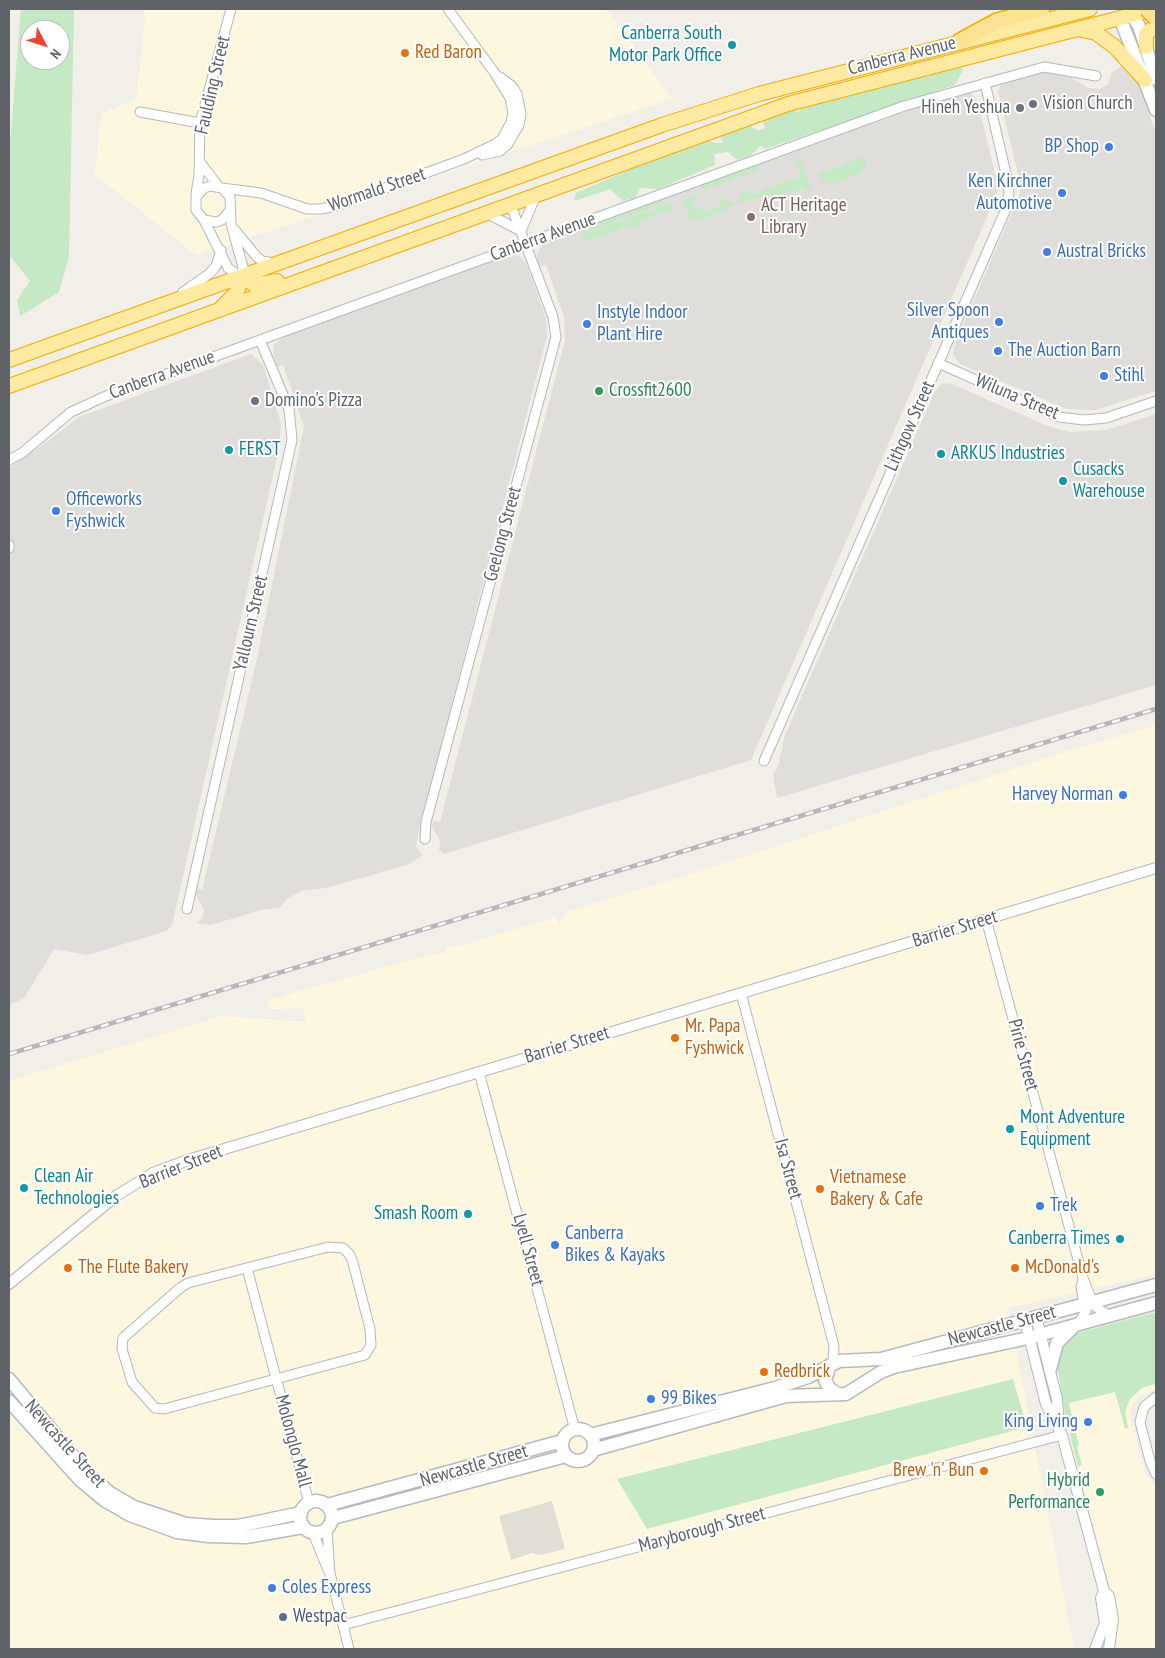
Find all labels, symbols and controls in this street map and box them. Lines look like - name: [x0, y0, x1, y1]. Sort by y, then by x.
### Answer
- north arrow: [20, 20, 70, 70]
- place label: Canberra South Motor Park Office: [609, 23, 722, 67]
- street label: Canberra Avenue: [846, 32, 958, 80]
- street label: Faulding Street: [191, 34, 235, 136]
- marker: Canberra South Motor Park Office: [726, 39, 738, 51]
- place label: Red Baron: [415, 42, 482, 64]
- text: N: [46, 45, 65, 63]
- marker: Red Baron: [399, 47, 411, 59]
- place label: Vision Church: [1043, 93, 1133, 115]
- place label: Hineh Yeshua: [921, 97, 1010, 119]
- marker: Vision Church: [1027, 98, 1039, 110]
- marker: Hineh Yeshua: [1014, 102, 1026, 114]
- place label: BP Shop: [1044, 136, 1099, 158]
- marker: BP Shop: [1103, 141, 1115, 153]
- street label: Wormald Street: [325, 163, 429, 217]
- place label: Ken Kirchner Automotive: [968, 171, 1052, 215]
- marker: Ken Kirchner Automotive: [1056, 187, 1068, 199]
- place label: ACT Heritage Library: [761, 195, 847, 239]
- street label: Canberra Avenue: [487, 207, 599, 267]
- marker: ACT Heritage Library: [745, 211, 757, 223]
- place label: Austral Bricks: [1057, 241, 1146, 263]
- marker: Austral Bricks: [1041, 246, 1053, 258]
- place label: Silver Spoon Antiques: [907, 300, 989, 344]
- place label: Instyle Indoor Plant Hire: [597, 302, 687, 346]
- marker: Silver Spoon Antiques: [993, 316, 1005, 328]
- marker: Instyle Indoor Plant Hire: [581, 318, 593, 330]
- place label: The Auction Barn: [1008, 340, 1121, 362]
- street label: Canberra Avenue: [106, 345, 218, 405]
- marker: The Auction Barn: [992, 345, 1004, 357]
- place label: Stihl: [1114, 365, 1144, 387]
- street label: Wiluna Street: [972, 369, 1062, 425]
- marker: Stihl: [1098, 370, 1110, 382]
- street label: Lithgow Street: [880, 377, 940, 475]
- place label: Crossfit2600: [609, 380, 691, 402]
- marker: Crossfit2600: [593, 385, 605, 397]
- place label: Domino's Pizza: [265, 390, 362, 412]
- marker: Domino's Pizza: [249, 395, 261, 407]
- place label: FERST: [239, 439, 281, 461]
- place label: ARKUS Industries: [951, 443, 1065, 465]
- marker: FERST: [223, 444, 235, 456]
- marker: ARKUS Industries: [935, 448, 947, 460]
- place label: Cusacks Warehouse: [1073, 459, 1145, 503]
- marker: Cusacks Warehouse: [1057, 475, 1069, 487]
- street label: Geelong Street: [479, 484, 527, 584]
- place label: Officeworks Fyshwick: [66, 489, 142, 533]
- marker: Officeworks Fyshwick: [50, 505, 62, 517]
- street label: Yallourn Street: [229, 573, 273, 673]
- place label: Harvey Norman: [1012, 784, 1113, 806]
- marker: Harvey Norman: [1117, 789, 1129, 801]
- street label: Barrier Street: [910, 905, 1000, 953]
- place label: Mr. Papa Fyshwick: [685, 1016, 744, 1060]
- street label: Pirie Street: [1003, 1017, 1043, 1093]
- street label: Barrier Street: [522, 1021, 612, 1069]
- marker: Mr. Papa Fyshwick: [669, 1032, 681, 1044]
- place label: Mont Adventure Equipment: [1020, 1107, 1125, 1151]
- marker: Mont Adventure Equipment: [1004, 1123, 1016, 1135]
- street label: Isa Street: [769, 1136, 807, 1202]
- street label: Barrier Street: [136, 1140, 226, 1194]
- place label: Clean Air Technologies: [34, 1166, 119, 1210]
- place label: Vietnamese Bakery & Cafe: [830, 1167, 923, 1211]
- marker: Clean Air Technologies: [18, 1182, 30, 1194]
- marker: Vietnamese Bakery & Cafe: [814, 1183, 826, 1195]
- place label: Trek: [1050, 1195, 1077, 1217]
- marker: Trek: [1034, 1200, 1046, 1212]
- place label: Smash Room: [374, 1203, 458, 1225]
- marker: Smash Room: [462, 1208, 474, 1220]
- street label: Lyell Street: [507, 1211, 549, 1289]
- place label: Canberra Bikes & Kayaks: [565, 1223, 665, 1267]
- place label: Canberra Times: [1008, 1228, 1110, 1250]
- marker: Canberra Times: [1114, 1233, 1126, 1245]
- marker: Canberra Bikes & Kayaks: [549, 1239, 561, 1251]
- place label: The Flute Bakery: [78, 1257, 188, 1279]
- place label: McDonald's: [1025, 1257, 1100, 1279]
- marker: The Flute Bakery: [62, 1262, 74, 1274]
- marker: McDonald's: [1009, 1262, 1021, 1274]
- street label: Newcastle Street: [946, 1301, 1058, 1351]
- place label: Redbrick: [774, 1361, 830, 1383]
- marker: Redbrick: [758, 1366, 770, 1378]
- place label: 99 Bikes: [661, 1388, 717, 1410]
- street label: Molonglo Mall: [270, 1392, 316, 1490]
- marker: 99 Bikes: [645, 1393, 657, 1405]
- street label: Newcastle Street: [20, 1395, 110, 1493]
- place label: King Living: [1004, 1411, 1078, 1433]
- marker: King Living: [1082, 1416, 1094, 1428]
- street label: Newcastle Street: [418, 1440, 530, 1492]
- place label: Brew 'n' Bun: [893, 1460, 974, 1482]
- marker: Brew 'n' Bun: [978, 1465, 990, 1477]
- place label: Hybrid Performance: [1008, 1470, 1090, 1514]
- marker: Hybrid Performance: [1094, 1486, 1106, 1498]
- street label: Maryborough Street: [636, 1502, 768, 1558]
- place label: Coles Express: [282, 1577, 371, 1599]
- marker: Coles Express: [266, 1582, 278, 1594]
- place label: Westpac: [293, 1606, 347, 1628]
- marker: Westpac: [277, 1611, 289, 1623]

